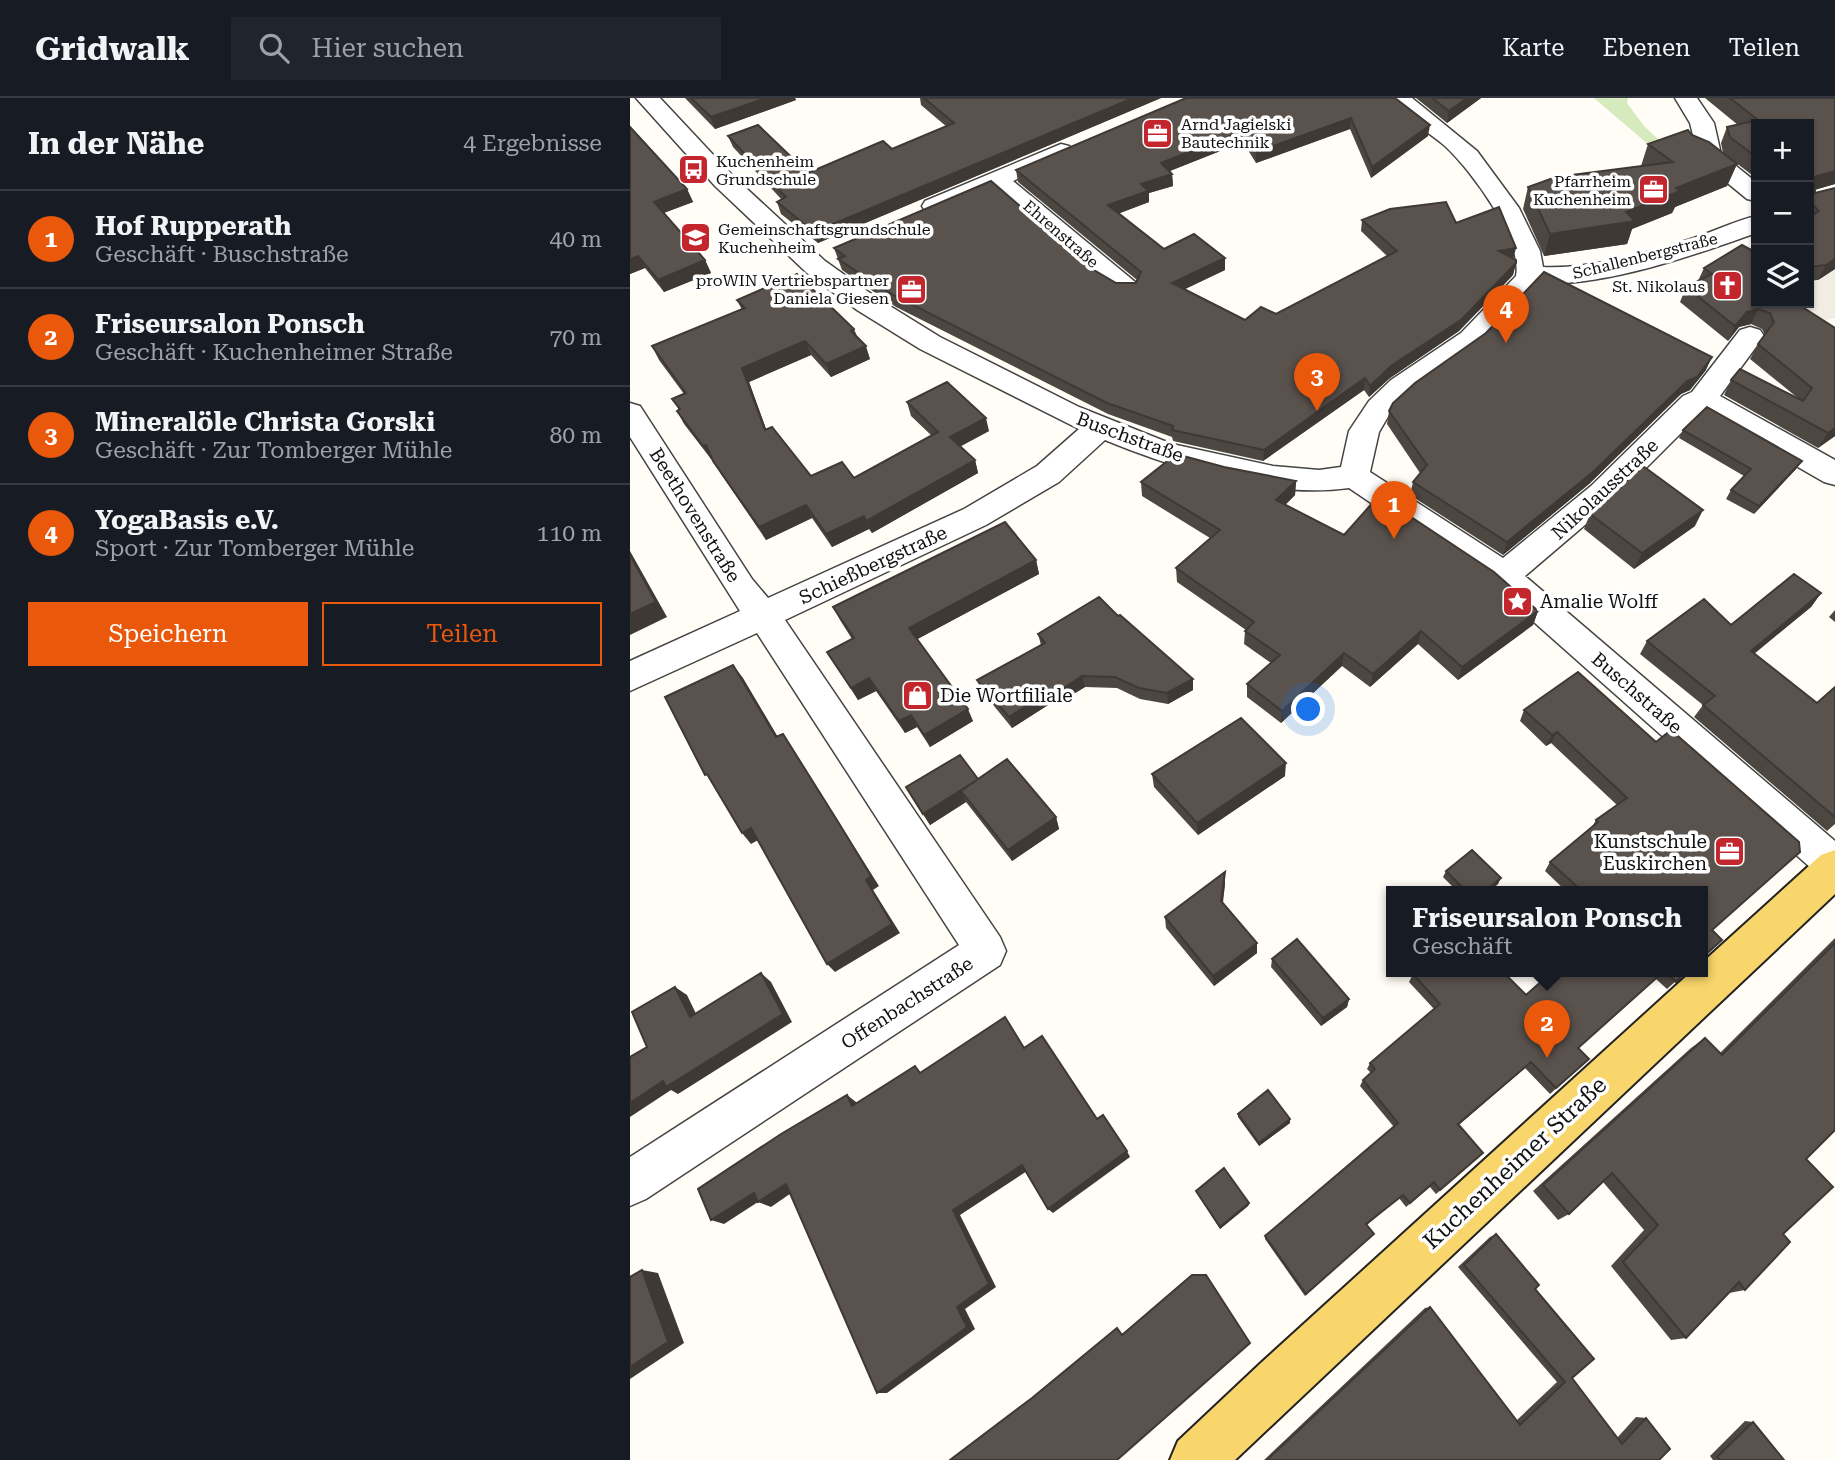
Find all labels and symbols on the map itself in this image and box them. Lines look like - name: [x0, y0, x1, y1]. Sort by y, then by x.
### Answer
- place label: Arnd Jagielski Bautechnik: [1181, 115, 1291, 152]
- office icon: Arnd Jagielski Bautechnik: [1141, 116, 1175, 150]
- place label: Kuchenheim Grundschule: [716, 152, 816, 189]
- bus stop icon: Kuchenheim Grundschule: [676, 153, 710, 187]
- place label: Pfarrheim Kuchenheim: [1533, 172, 1631, 209]
- office icon: Pfarrheim Kuchenheim: [1637, 173, 1671, 207]
- street label: Ehrenstraße: [1019, 196, 1103, 272]
- place label: Gemeinschaftsgrundschule Kuchenheim: [718, 220, 931, 257]
- school or university icon: Gemeinschaftsgrundschule Kuchenheim: [678, 221, 712, 255]
- street label: Schallenbergstraße: [1571, 229, 1720, 283]
- church icon: St. Nikolaus: [1711, 269, 1745, 303]
- place label: proWIN Vertriebspartner Daniela Giesen: [696, 271, 889, 308]
- office icon: proWIN Vertriebspartner Daniela Giesen: [895, 272, 929, 306]
- place label: St. Nikolaus: [1612, 277, 1705, 296]
- pin: 4: [1483, 285, 1529, 343]
- pin: 3: [1294, 353, 1340, 411]
- street label: Buschstraße: [1073, 407, 1187, 467]
- street label: Nikolausstraße: [1547, 434, 1663, 544]
- street label: Beethovenstraße: [644, 444, 746, 586]
- pin: 1: [1371, 481, 1417, 539]
- street label: Schießbergstraße: [795, 521, 951, 609]
- place icon: Amalie Wolff: [1500, 584, 1534, 618]
- place label: Amalie Wolff: [1540, 590, 1659, 613]
- street label: Buschstraße: [1587, 647, 1687, 739]
- shop icon: Die Wortfiliale: [900, 678, 934, 712]
- place label: Die Wortfiliale: [940, 684, 1073, 707]
- your location: [1291, 692, 1325, 726]
- place label: Kunstschule Euskirchen: [1594, 830, 1707, 875]
- office icon: Kunstschule Euskirchen: [1713, 835, 1747, 869]
- street label: Offenbachstraße: [837, 952, 977, 1054]
- pin: 2: [1524, 1000, 1570, 1058]
- street label: Kuchenheimer Straße: [1418, 1071, 1612, 1255]

